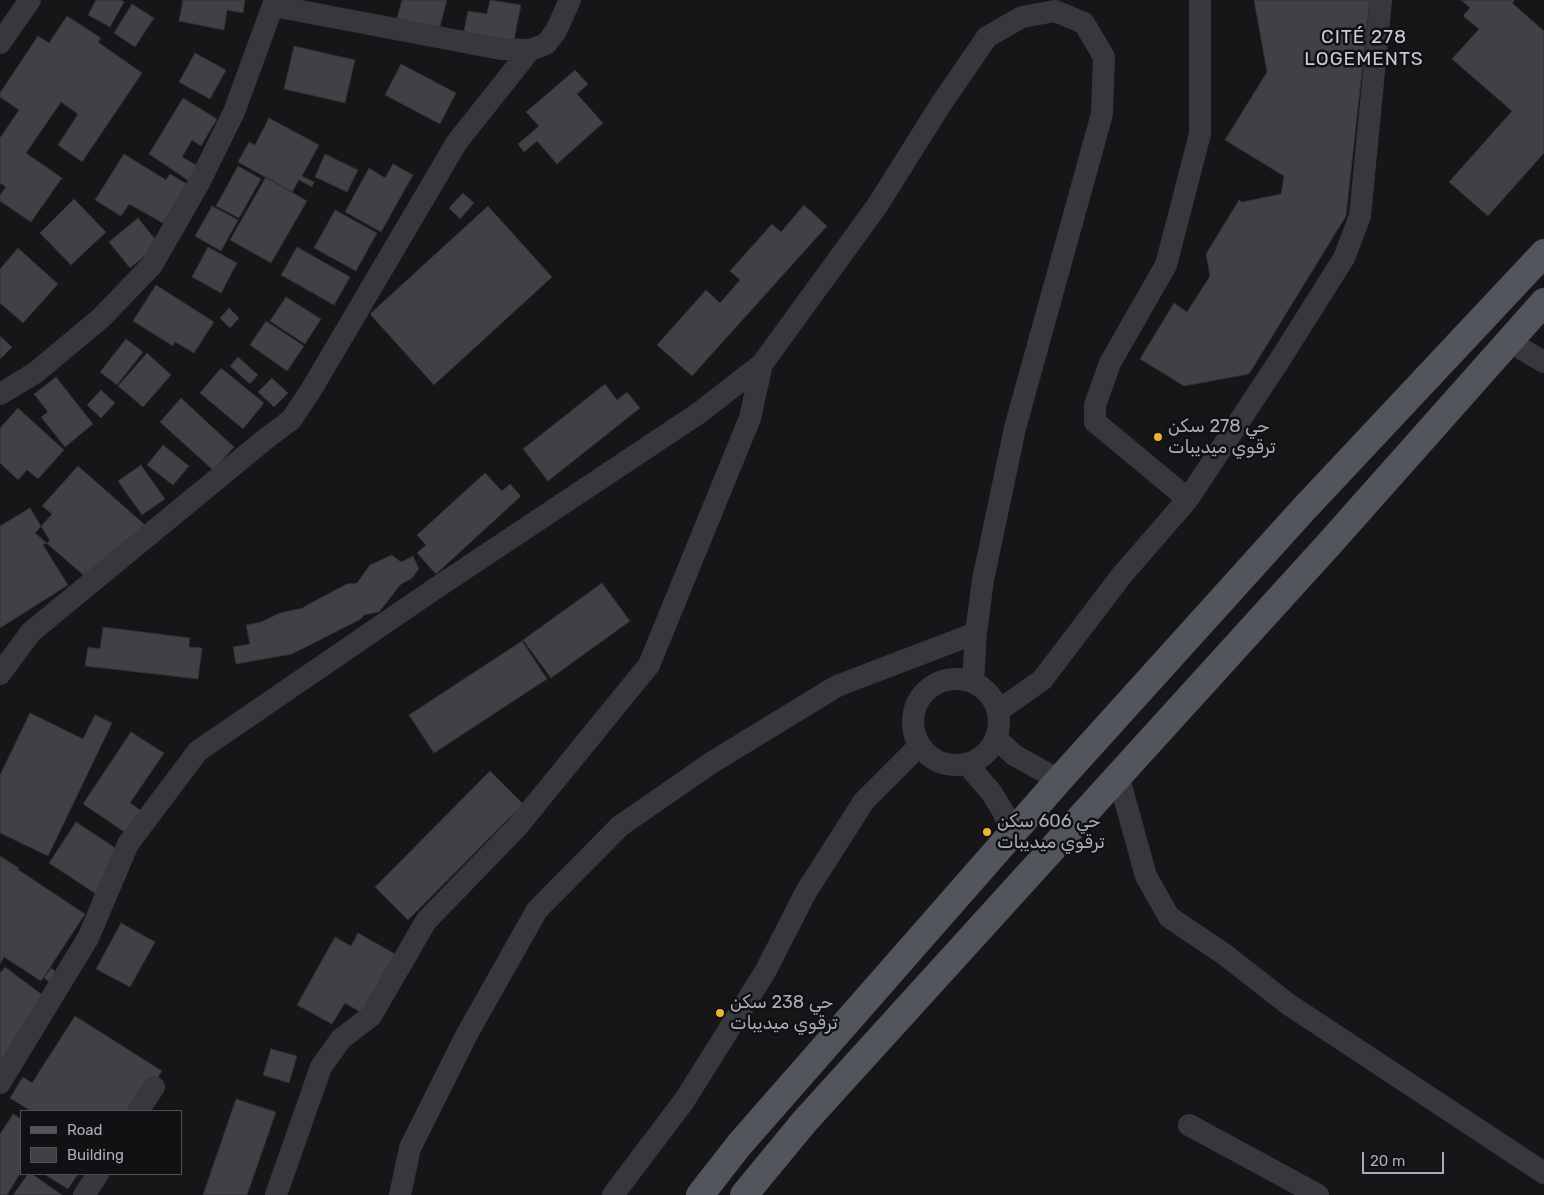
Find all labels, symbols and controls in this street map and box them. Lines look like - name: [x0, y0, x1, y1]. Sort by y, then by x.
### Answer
- district label: CITÉ 278 LOGEMENTS: [1303, 27, 1425, 71]
- place label: حي 278 سكن ترقوي ميديبات: [1168, 416, 1276, 458]
- marker: حي 278 سكن ترقوي ميديبات: [1152, 431, 1164, 443]
- place label: حي 606 سكن ترقوي ميديبات: [997, 811, 1105, 854]
- marker: حي 606 سكن ترقوي ميديبات: [981, 826, 993, 838]
- place label: حي 238 سكن ترقوي ميديبات: [730, 992, 838, 1034]
- marker: حي 238 سكن ترقوي ميديبات: [714, 1007, 726, 1019]
- legend: [20, 1110, 182, 1175]
- text: Road: [67, 1121, 103, 1139]
- scale bar: [1364, 1142, 1446, 1174]
- text: Building: [67, 1146, 124, 1164]
- text: 20 m: [1370, 1152, 1405, 1170]

